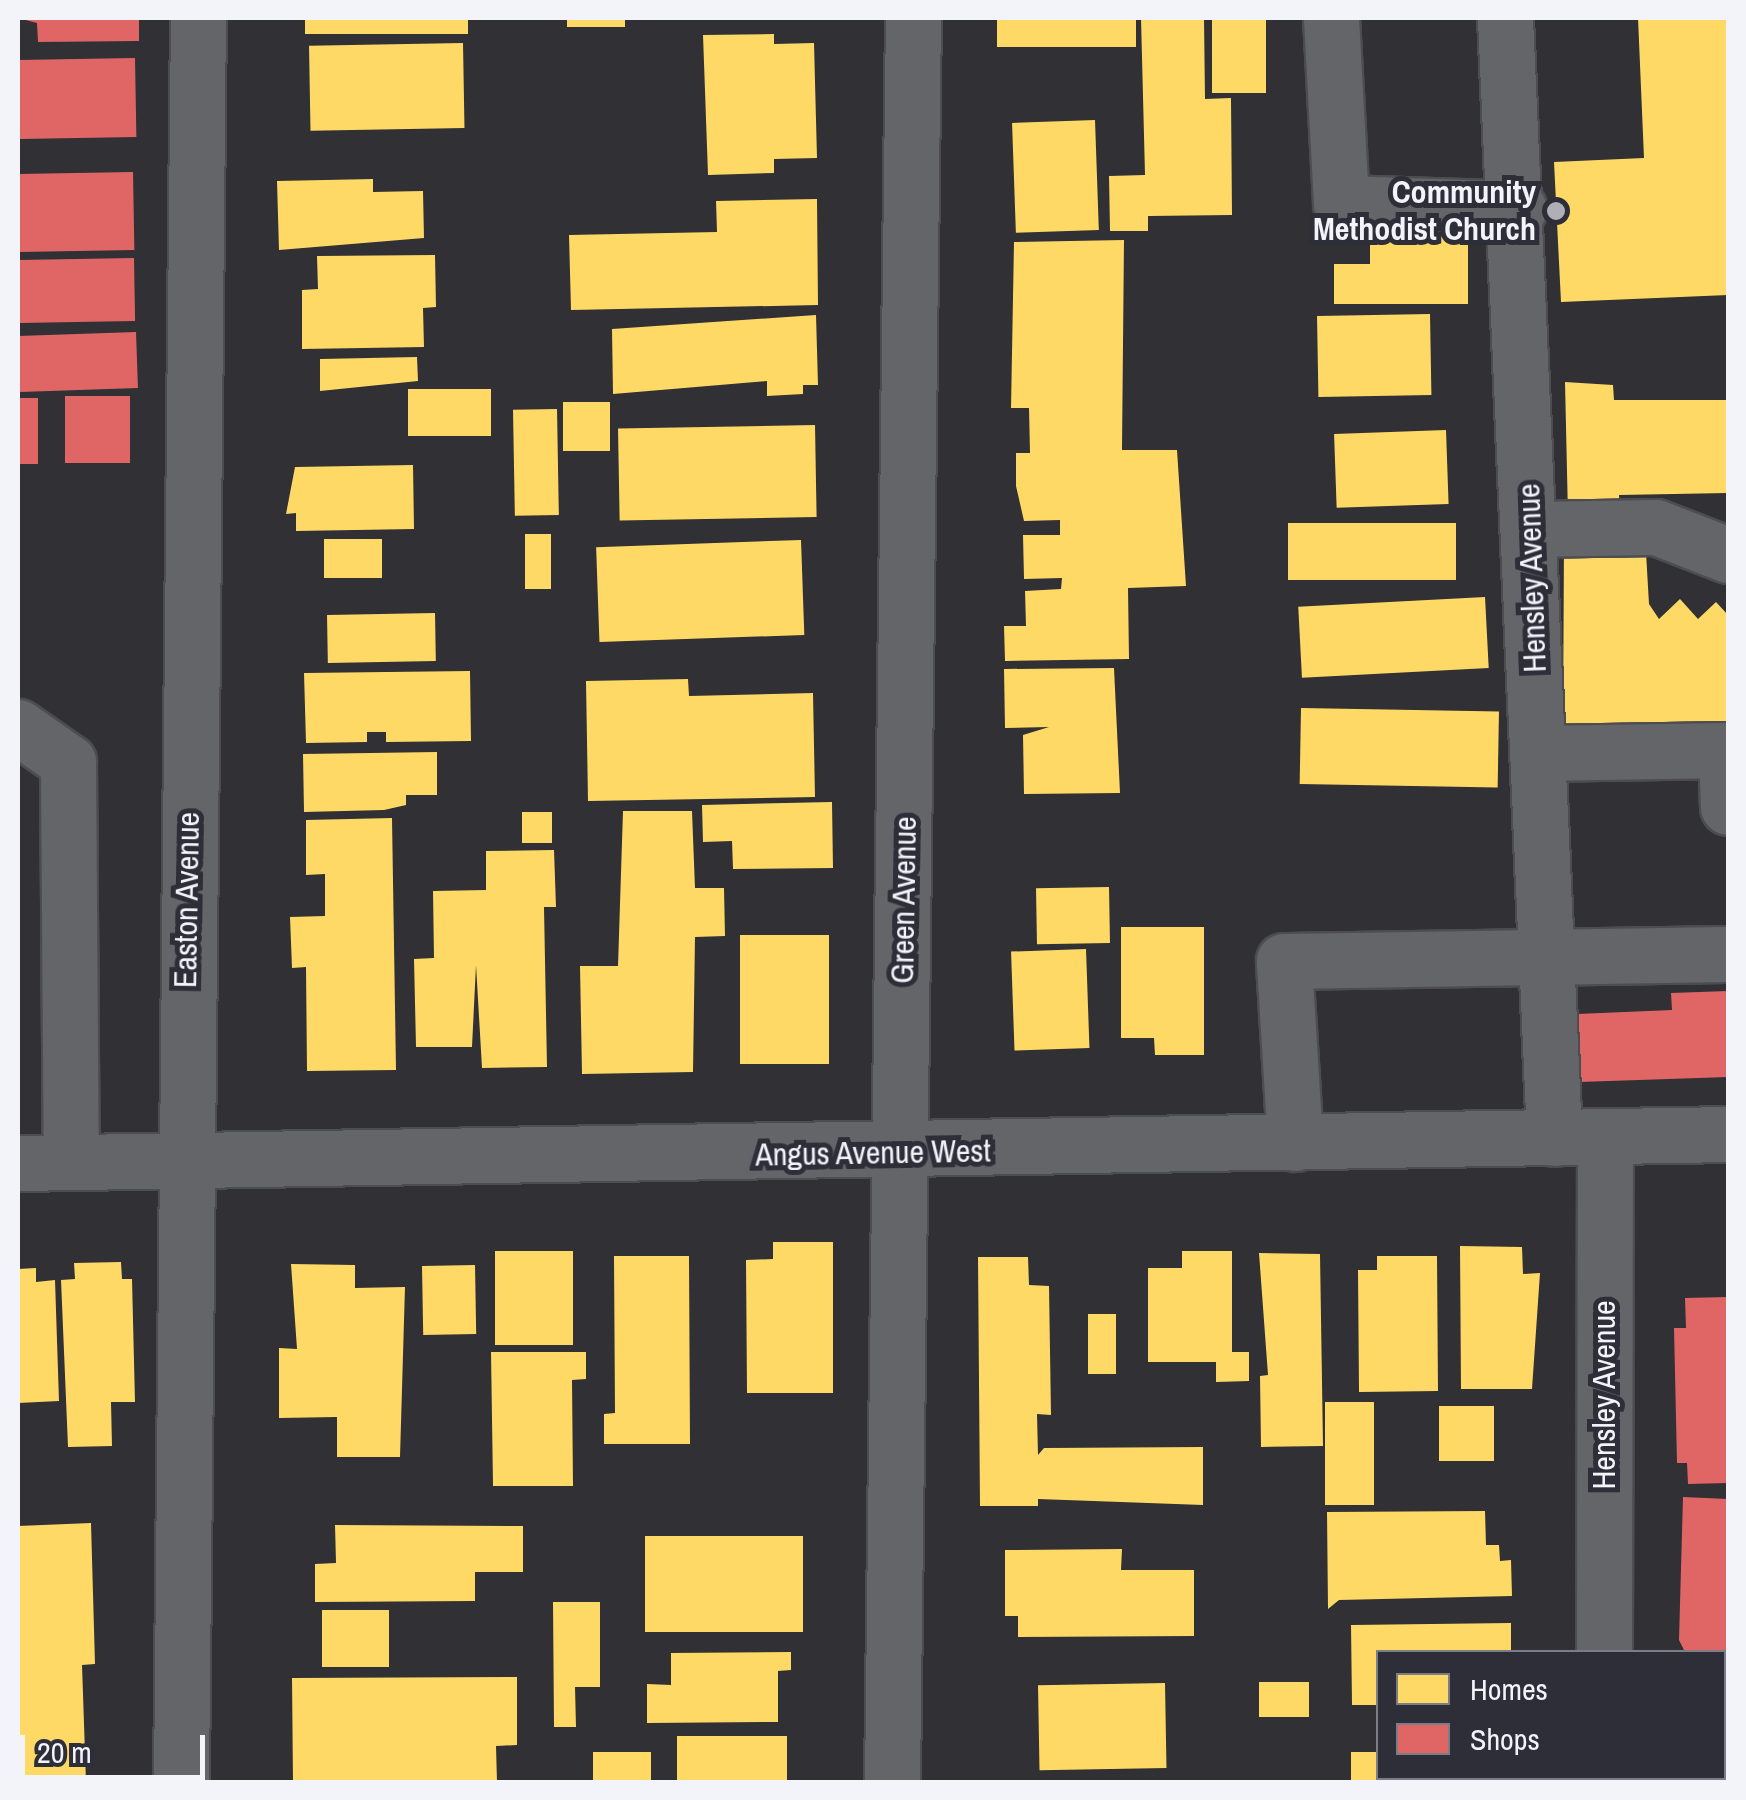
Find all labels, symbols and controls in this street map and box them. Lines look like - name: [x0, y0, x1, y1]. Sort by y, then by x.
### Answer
- place label: Community Methodist Church: [1313, 174, 1536, 249]
- marker: Community Methodist Church: [1545, 200, 1567, 222]
- street label: Hensley Avenue: [1509, 482, 1555, 674]
- street label: Easton Avenue: [166, 811, 208, 989]
- street label: Green Avenue: [883, 815, 925, 985]
- street label: Angus Avenue West: [754, 1132, 992, 1174]
- street label: Hensley Avenue: [1585, 1300, 1623, 1490]
- legend: [1376, 1650, 1726, 1780]
- text: Homes: [1470, 1669, 1548, 1709]
- scale bar: [25, 1715, 210, 1777]
- text: Shops: [1470, 1719, 1540, 1759]
- text: 20 m: [37, 1732, 92, 1772]

